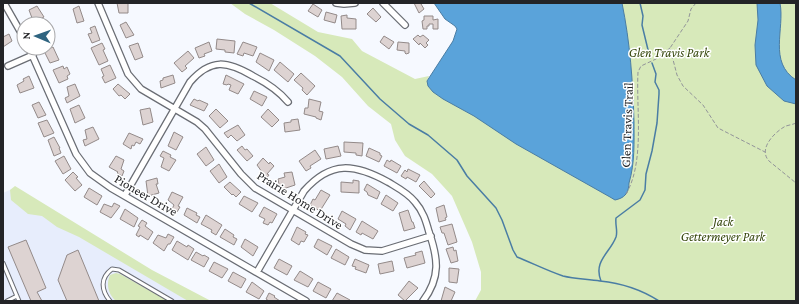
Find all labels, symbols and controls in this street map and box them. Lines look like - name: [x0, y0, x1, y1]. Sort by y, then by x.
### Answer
- north arrow: [16, 16, 56, 56]
- text: N: [20, 31, 32, 40]
- park label: Glen Travis Park: [629, 45, 711, 60]
- street label: Glen Travis Trail: [618, 81, 636, 168]
- street label: Prairie Home Drive: [254, 168, 346, 233]
- street label: Pioneer Drive: [112, 171, 180, 219]
- park label: Jack Gettermeyer Park: [681, 214, 767, 244]

